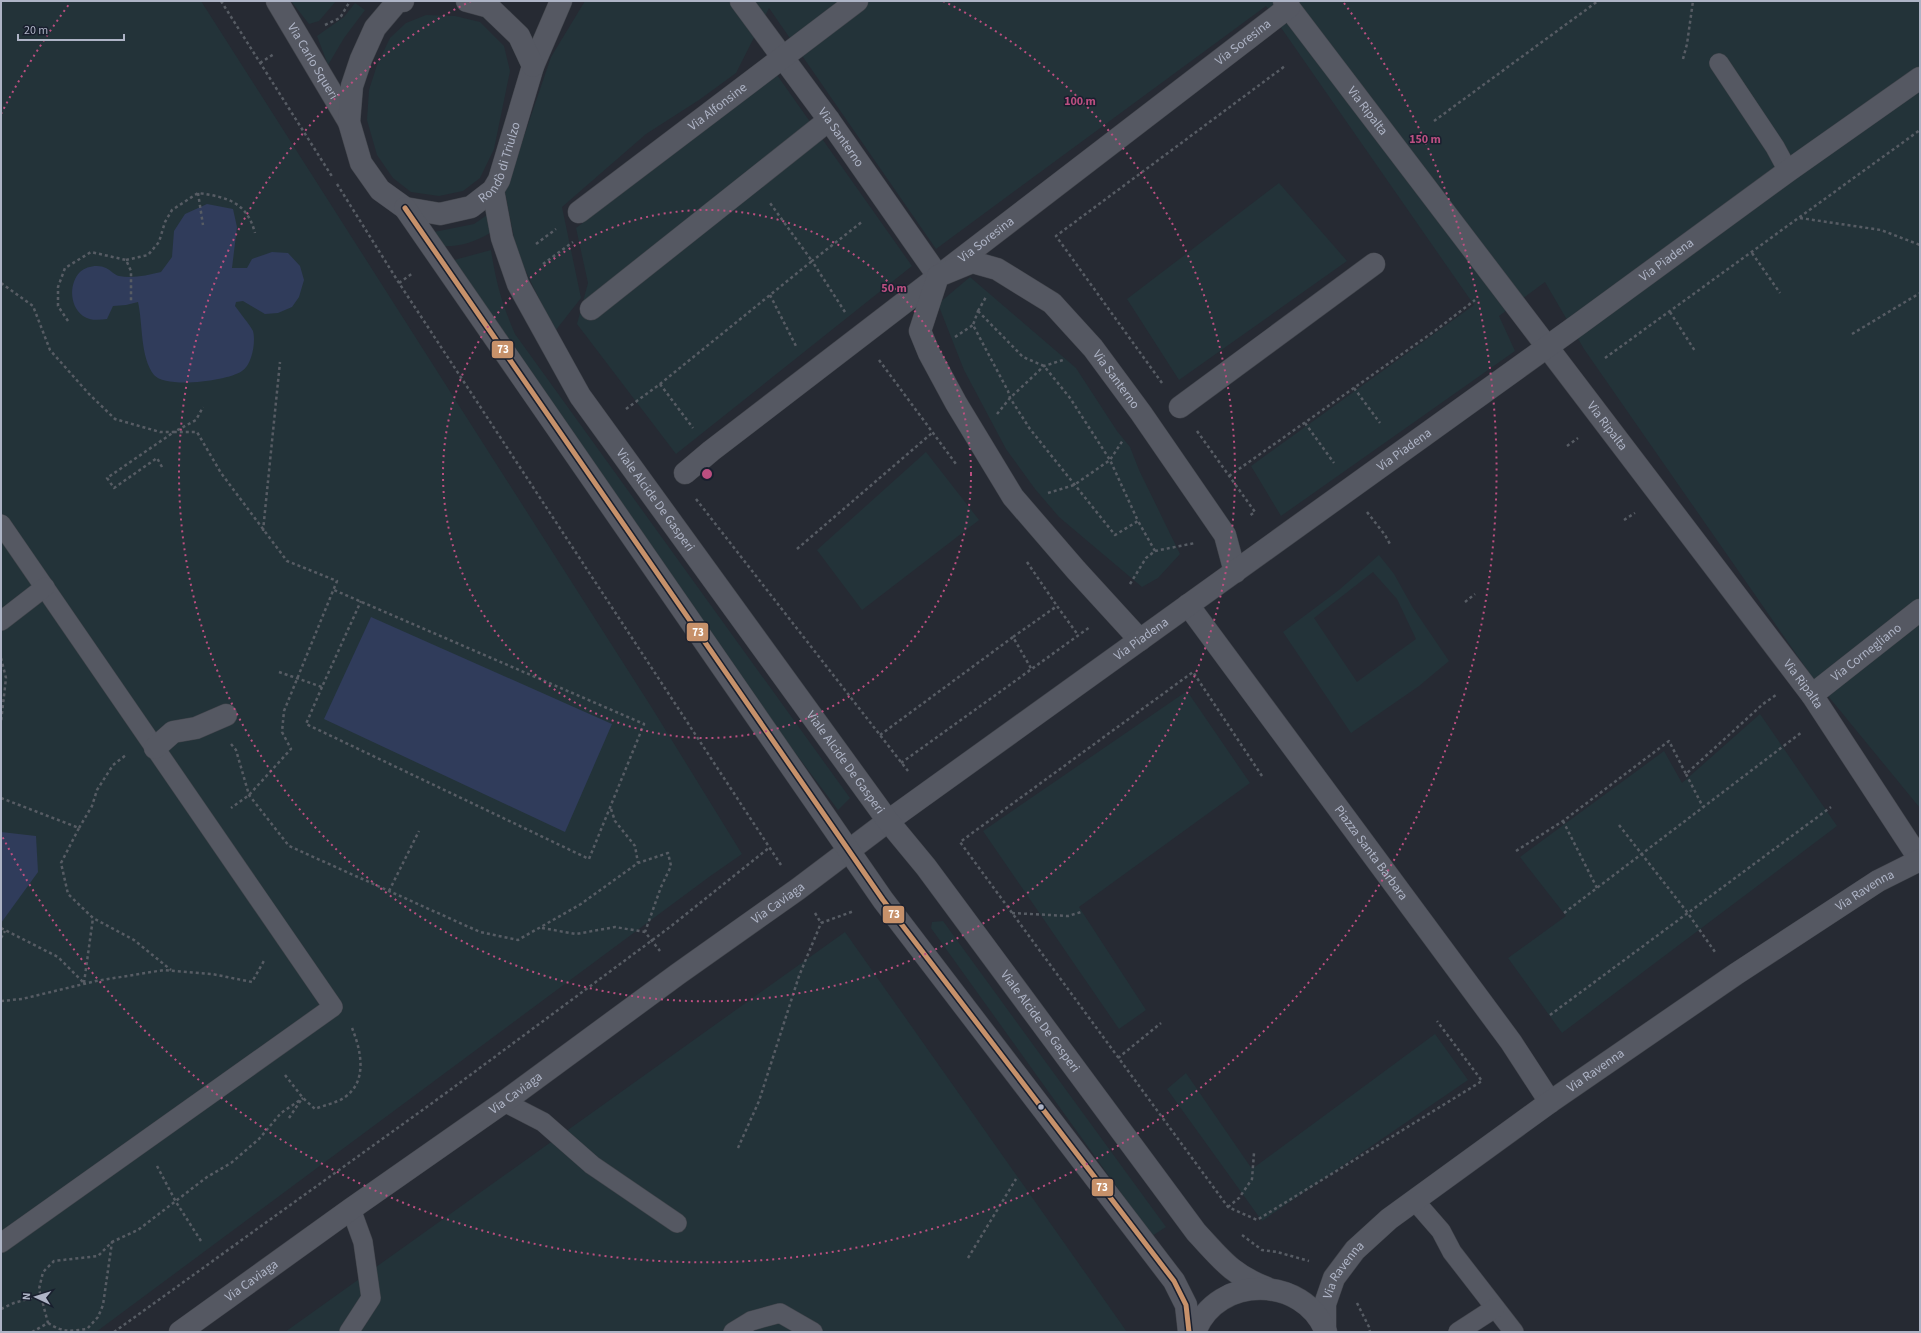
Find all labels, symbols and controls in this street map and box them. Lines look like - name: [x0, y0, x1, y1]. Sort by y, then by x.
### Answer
- street label: Via Soresina: [1211, 15, 1275, 70]
- scale bar: [18, 16, 124, 42]
- street label: Via Carlo Squeri: [283, 20, 343, 103]
- text: 20 m: [24, 22, 48, 39]
- street label: Via Alfonsine: [684, 79, 751, 135]
- street label: Via Ripalta: [1343, 83, 1392, 139]
- text: 100 m: [1064, 93, 1096, 110]
- street label: Via Santerno: [814, 104, 868, 171]
- street label: Rondò di Triulzo: [474, 120, 525, 207]
- text: 150 m: [1409, 131, 1441, 148]
- street label: Via Soresina: [954, 212, 1018, 267]
- street label: Via Piadena: [1636, 234, 1698, 286]
- text: 50 m: [881, 280, 907, 297]
- line badge: 73: [491, 340, 514, 359]
- text: 73: [497, 342, 509, 357]
- street label: Via Santerno: [1088, 346, 1144, 413]
- street label: Via Ripalta: [1583, 398, 1632, 454]
- street label: Via Piadena: [1373, 424, 1435, 476]
- street label: Viale Alcide De Gasperi: [612, 445, 699, 555]
- centre of rings: [700, 467, 714, 481]
- street label: Via Piadena: [1110, 613, 1172, 665]
- street label: Via Cornegliano: [1827, 619, 1905, 686]
- line badge: 73: [686, 622, 709, 642]
- text: 73: [692, 625, 704, 640]
- street label: Via Ripalta: [1779, 656, 1828, 712]
- street label: Viale Alcide De Gasperi: [802, 707, 889, 818]
- street label: Piazza Santa Barbara: [1330, 801, 1412, 904]
- street label: Via Ravenna: [1832, 865, 1897, 915]
- street label: Via Caviaga: [748, 878, 809, 928]
- line badge: 73: [882, 905, 905, 924]
- text: 73: [888, 907, 900, 922]
- street label: Viale Alcide De Gasperi: [996, 966, 1084, 1076]
- street label: Via Ravenna: [1563, 1044, 1628, 1097]
- street label: Via Caviaga: [486, 1068, 546, 1119]
- unlabelled marker: [1036, 1102, 1046, 1112]
- line badge: 73: [1091, 1178, 1114, 1197]
- text: 73: [1096, 1180, 1108, 1195]
- street label: Via Ravenna: [1318, 1237, 1368, 1301]
- street label: Via Caviaga: [221, 1255, 282, 1306]
- north arrow: [16, 1277, 56, 1317]
- text: N: [19, 1292, 34, 1301]

